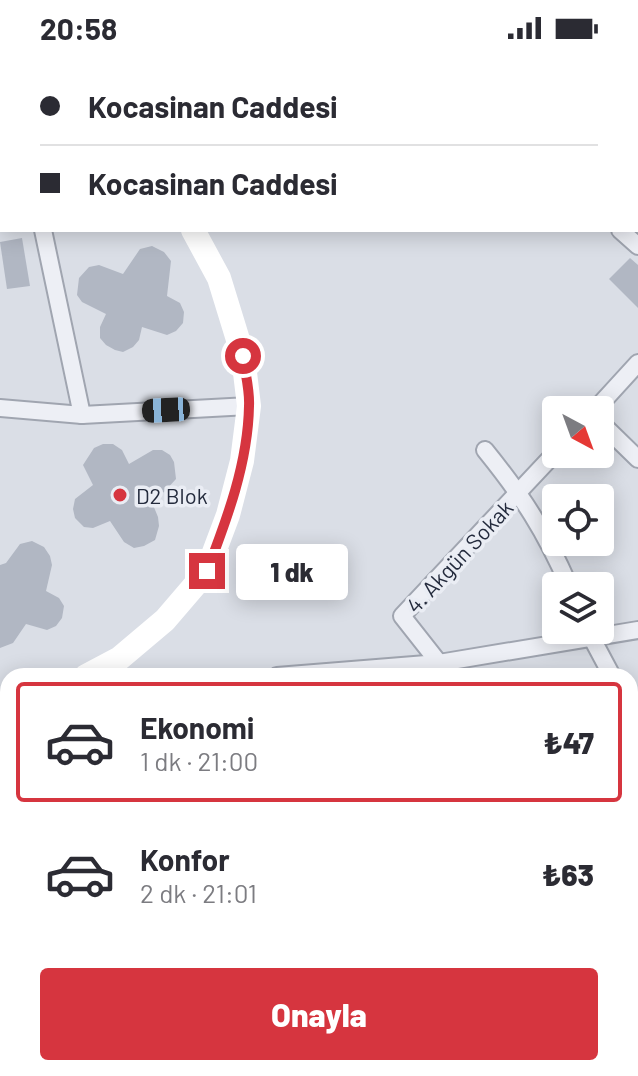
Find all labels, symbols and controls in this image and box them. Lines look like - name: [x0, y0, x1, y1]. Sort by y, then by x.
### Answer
- text: 20:58: [40, 10, 117, 46]
- text: Kocasinan Caddesi: [88, 88, 337, 124]
- text: Kocasinan Caddesi: [88, 165, 337, 201]
- route start: [225, 338, 261, 374]
- north arrow: [542, 396, 614, 468]
- map controls: [542, 396, 614, 644]
- car: [141, 397, 191, 423]
- place label: D2 Blok: [136, 482, 208, 508]
- button: locate: [542, 484, 614, 556]
- marker: D2 Blok: [111, 486, 129, 504]
- street label: 4. Akgün Sokak: [400, 494, 518, 618]
- callout: 1 dk: [235, 543, 347, 599]
- route end: [189, 553, 225, 589]
- text: 1 dk: [270, 556, 314, 587]
- button: layers: [542, 572, 614, 644]
- icon: car: [44, 706, 116, 778]
- text: Ekonomi: [140, 709, 254, 745]
- text: ₺47: [543, 724, 594, 760]
- text: 1 dk · 21:00: [140, 745, 258, 776]
- icon: car: [44, 838, 116, 910]
- text: Konfor: [140, 841, 230, 877]
- text: ₺63: [542, 856, 594, 892]
- text: 2 dk · 21:01: [140, 877, 257, 908]
- button: Onayla: [40, 968, 598, 1060]

